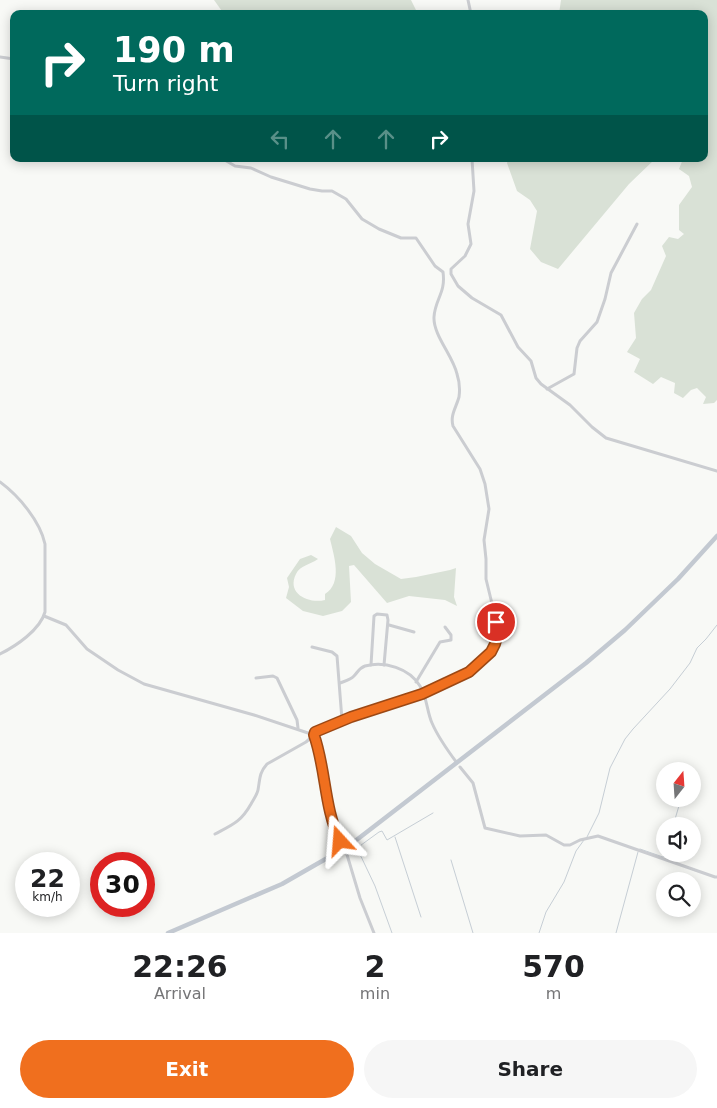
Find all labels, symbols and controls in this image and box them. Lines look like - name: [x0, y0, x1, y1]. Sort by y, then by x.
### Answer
- icon: right: [30, 30, 95, 95]
- text: 190 m: [113, 30, 235, 70]
- text: Turn right: [113, 71, 218, 96]
- icon: left: [266, 125, 294, 153]
- icon: ahead: [319, 125, 347, 153]
- icon: ahead: [372, 125, 400, 153]
- icon: right: [425, 125, 453, 153]
- pin: [475, 601, 517, 643]
- icon: arrive: [482, 608, 510, 636]
- north arrow: [656, 762, 701, 808]
- map controls: [656, 762, 701, 917]
- position arrow: [313, 814, 365, 866]
- button: sound: [656, 817, 701, 862]
- speed limit sign: 30: [90, 852, 155, 917]
- text: 22: [30, 864, 65, 893]
- button: search: [656, 872, 701, 917]
- text: km/h: [32, 890, 63, 904]
- text: 22:26: [132, 949, 228, 984]
- text: 2: [364, 949, 385, 984]
- text: 570: [522, 949, 585, 984]
- text: Arrival: [154, 984, 206, 1003]
- text: min: [360, 984, 390, 1003]
- text: m: [546, 984, 561, 1003]
- button: Exit: [20, 1040, 354, 1098]
- button: Share: [364, 1040, 697, 1098]

